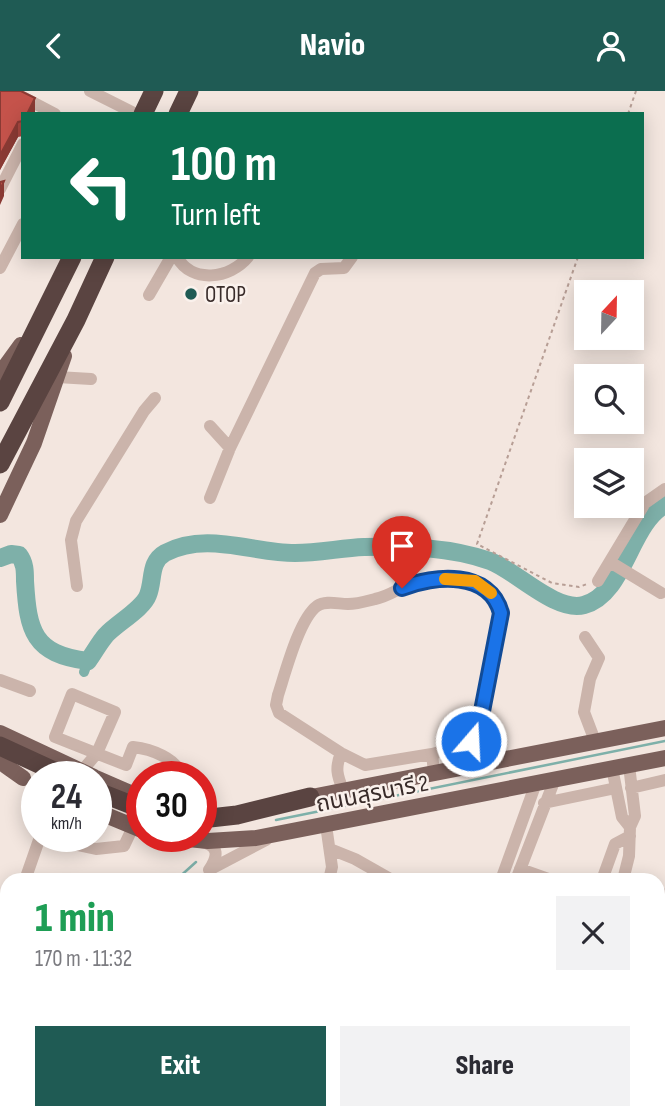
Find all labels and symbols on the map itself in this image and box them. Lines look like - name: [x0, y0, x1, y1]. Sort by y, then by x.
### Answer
- north arrow: [574, 280, 644, 350]
- place label: OTOP: [205, 281, 246, 309]
- marker: OTOP: [183, 286, 199, 302]
- pin: [372, 516, 432, 588]
- position arrow: [434, 704, 508, 778]
- speed limit sign: 30: [126, 761, 217, 852]
- street label: ถนนสุรนารี 2: [313, 769, 431, 819]

